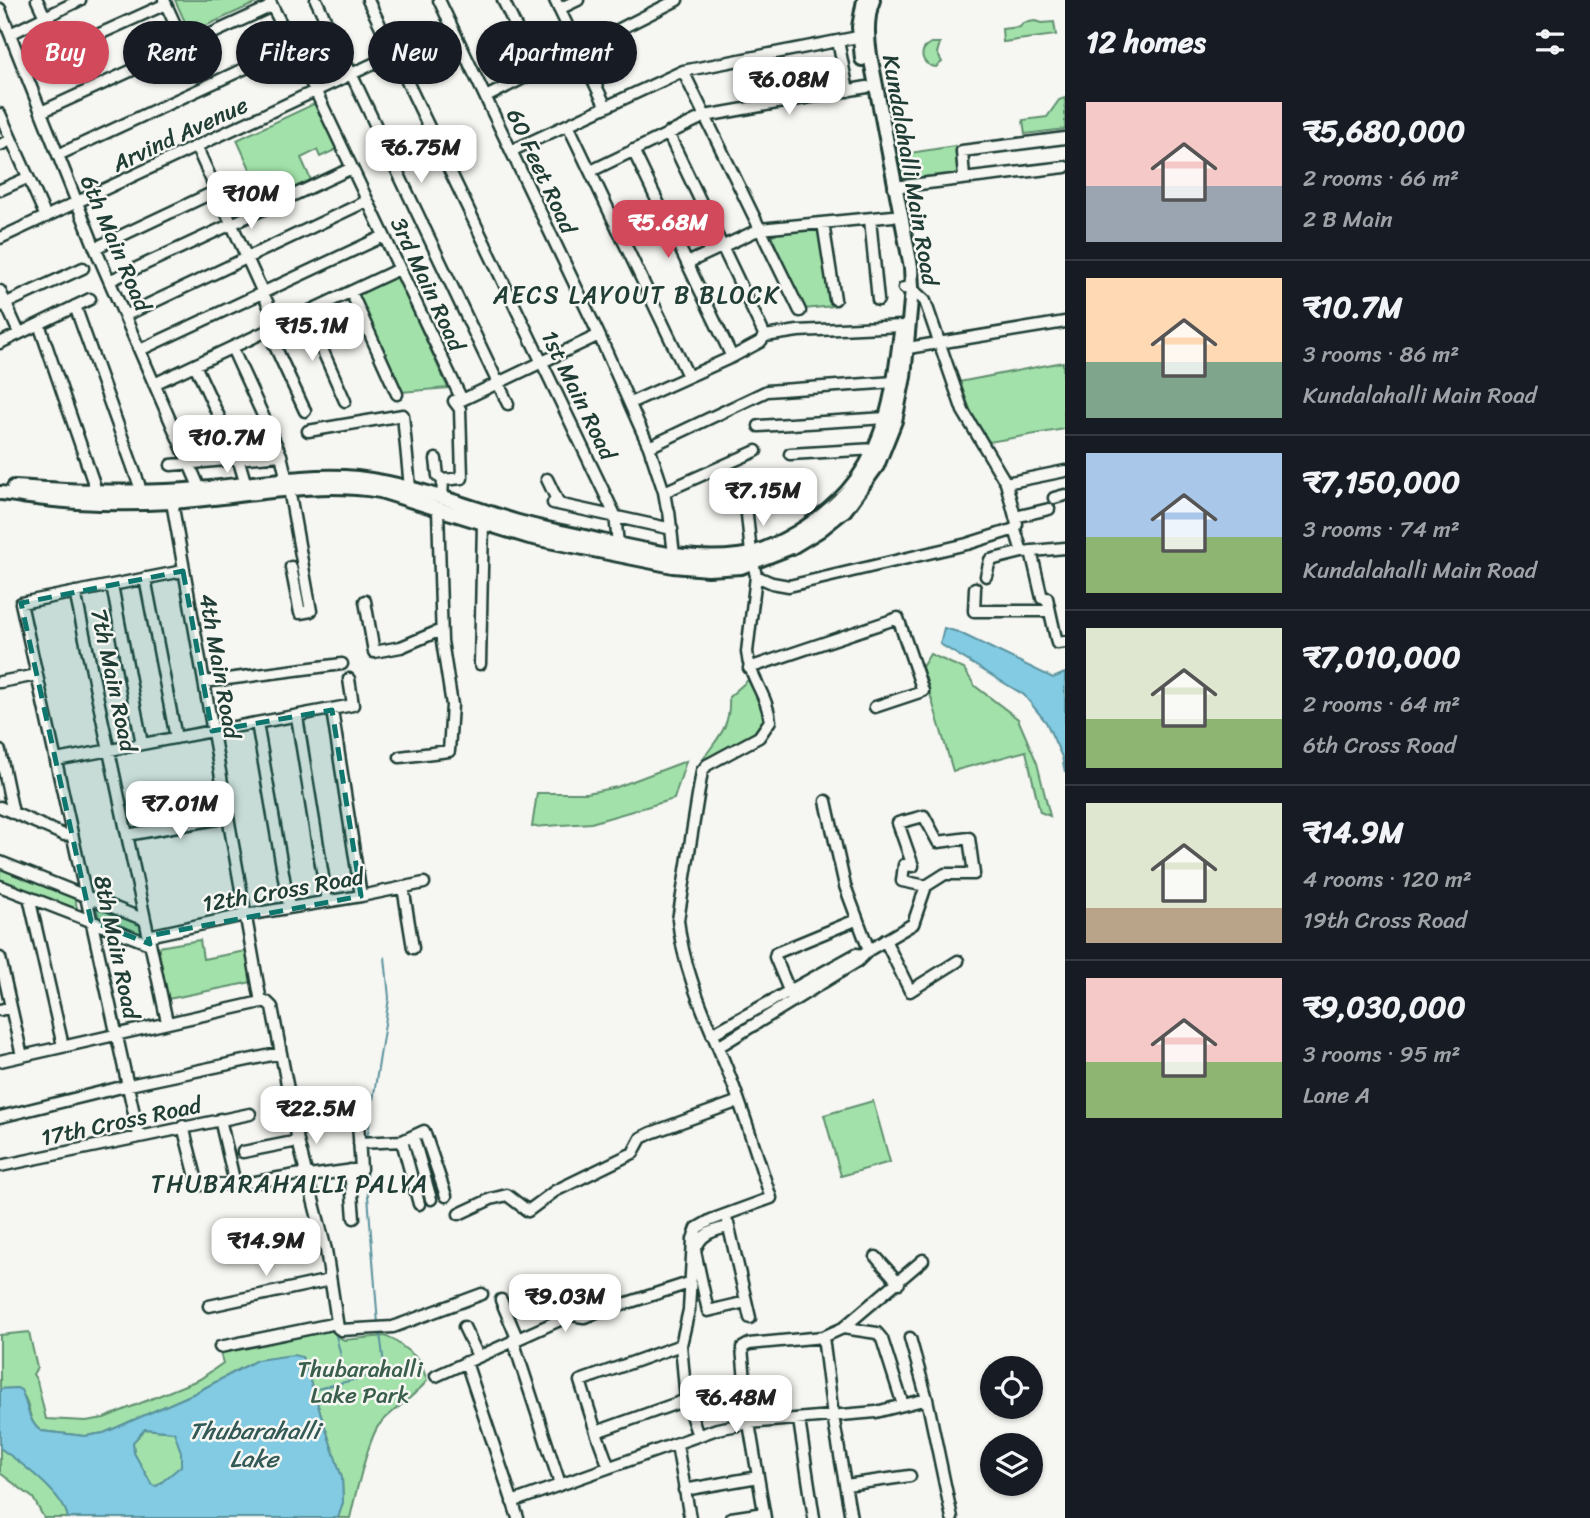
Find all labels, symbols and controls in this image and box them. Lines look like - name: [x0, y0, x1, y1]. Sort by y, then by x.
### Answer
- text: 12 homes: [1086, 15, 1206, 69]
- chip: Buy: [21, 21, 109, 84]
- chip: Rent: [123, 21, 222, 84]
- chip: Filters: [236, 21, 354, 84]
- chip: New: [368, 21, 462, 84]
- chip: Apartment: [476, 21, 637, 84]
- icon: filters: [1531, 23, 1569, 61]
- street label: Kundalahalli Main Road: [870, 51, 951, 291]
- pin: ₹6.08M: [732, 58, 846, 117]
- text: ₹6.08M: [749, 59, 829, 100]
- street label: Arvind Avenue: [104, 85, 255, 184]
- street label: 60 Feet Road: [494, 101, 589, 243]
- text: ₹5,680,000: [1303, 104, 1465, 158]
- pin: ₹6.75M: [364, 125, 478, 185]
- text: ₹6.75M: [382, 127, 460, 168]
- icon: home: [1142, 130, 1226, 214]
- text: 2 rooms · 66 m²: [1303, 158, 1459, 199]
- street label: 6th Main Road: [68, 168, 164, 320]
- pin: ₹10M: [210, 172, 292, 231]
- text: ₹10M: [223, 173, 279, 214]
- text: 2 B Main: [1303, 199, 1393, 240]
- pin: ₹5.68M: [611, 201, 725, 260]
- text: ₹5.68M: [628, 202, 708, 243]
- street label: 3rd Main Road: [378, 210, 477, 360]
- district label: AECS LAYOUT B BLOCK: [492, 274, 781, 316]
- text: ₹10.7M: [1303, 280, 1402, 334]
- pin: ₹15.1M: [255, 304, 369, 363]
- text: ₹15.1M: [276, 305, 348, 346]
- icon: home: [1142, 306, 1226, 390]
- street label: 1st Main Road: [529, 323, 629, 469]
- text: 3 rooms · 86 m²: [1303, 334, 1459, 375]
- text: Kundalahalli Main Road: [1303, 375, 1537, 416]
- pin: ₹10.7M: [170, 416, 284, 475]
- text: ₹10.7M: [189, 417, 265, 458]
- text: ₹7,150,000: [1303, 455, 1460, 509]
- pin: ₹7.15M: [706, 468, 820, 528]
- text: ₹7.15M: [725, 470, 801, 511]
- icon: home: [1142, 481, 1226, 565]
- text: 3 rooms · 74 m²: [1303, 509, 1460, 550]
- text: Kundalahalli Main Road: [1303, 550, 1537, 591]
- street label: 4th Main Road: [187, 590, 253, 744]
- street label: 7th Main Road: [78, 605, 149, 757]
- text: ₹7,010,000: [1303, 630, 1461, 684]
- icon: home: [1142, 656, 1226, 740]
- text: 2 rooms · 64 m²: [1303, 684, 1460, 725]
- text: 6th Cross Road: [1303, 725, 1456, 766]
- pin: ₹7.01M: [123, 782, 237, 841]
- text: ₹7.01M: [142, 783, 218, 824]
- text: ₹14.9M: [1303, 805, 1403, 859]
- icon: home: [1142, 831, 1226, 915]
- street label: 12th Cross Road: [199, 856, 369, 925]
- text: 4 rooms · 120 m²: [1303, 859, 1472, 900]
- street label: 8th Main Road: [81, 871, 152, 1025]
- text: 19th Cross Road: [1303, 900, 1467, 941]
- text: ₹9,030,000: [1303, 980, 1466, 1034]
- icon: home: [1142, 1006, 1226, 1090]
- text: 3 rooms · 95 m²: [1303, 1034, 1460, 1075]
- text: Lane A: [1303, 1075, 1370, 1116]
- street label: 17th Cross Road: [37, 1084, 207, 1158]
- pin: ₹22.5M: [259, 1086, 373, 1146]
- text: ₹22.5M: [276, 1088, 356, 1129]
- district label: THUBARAHALLI PALYA: [151, 1163, 429, 1205]
- pin: ₹14.9M: [209, 1218, 323, 1278]
- text: ₹14.9M: [228, 1220, 304, 1261]
- pin: ₹9.03M: [508, 1274, 622, 1334]
- text: ₹9.03M: [525, 1276, 605, 1317]
- park label: Thubarahalli Lake Park: [297, 1349, 423, 1416]
- map controls: [980, 1356, 1043, 1496]
- button: locate: [980, 1356, 1043, 1419]
- pin: ₹6.48M: [679, 1376, 793, 1435]
- text: ₹6.48M: [696, 1377, 776, 1418]
- water label: Thubarahalli Lake: [189, 1410, 324, 1480]
- button: layers: [980, 1433, 1043, 1496]

